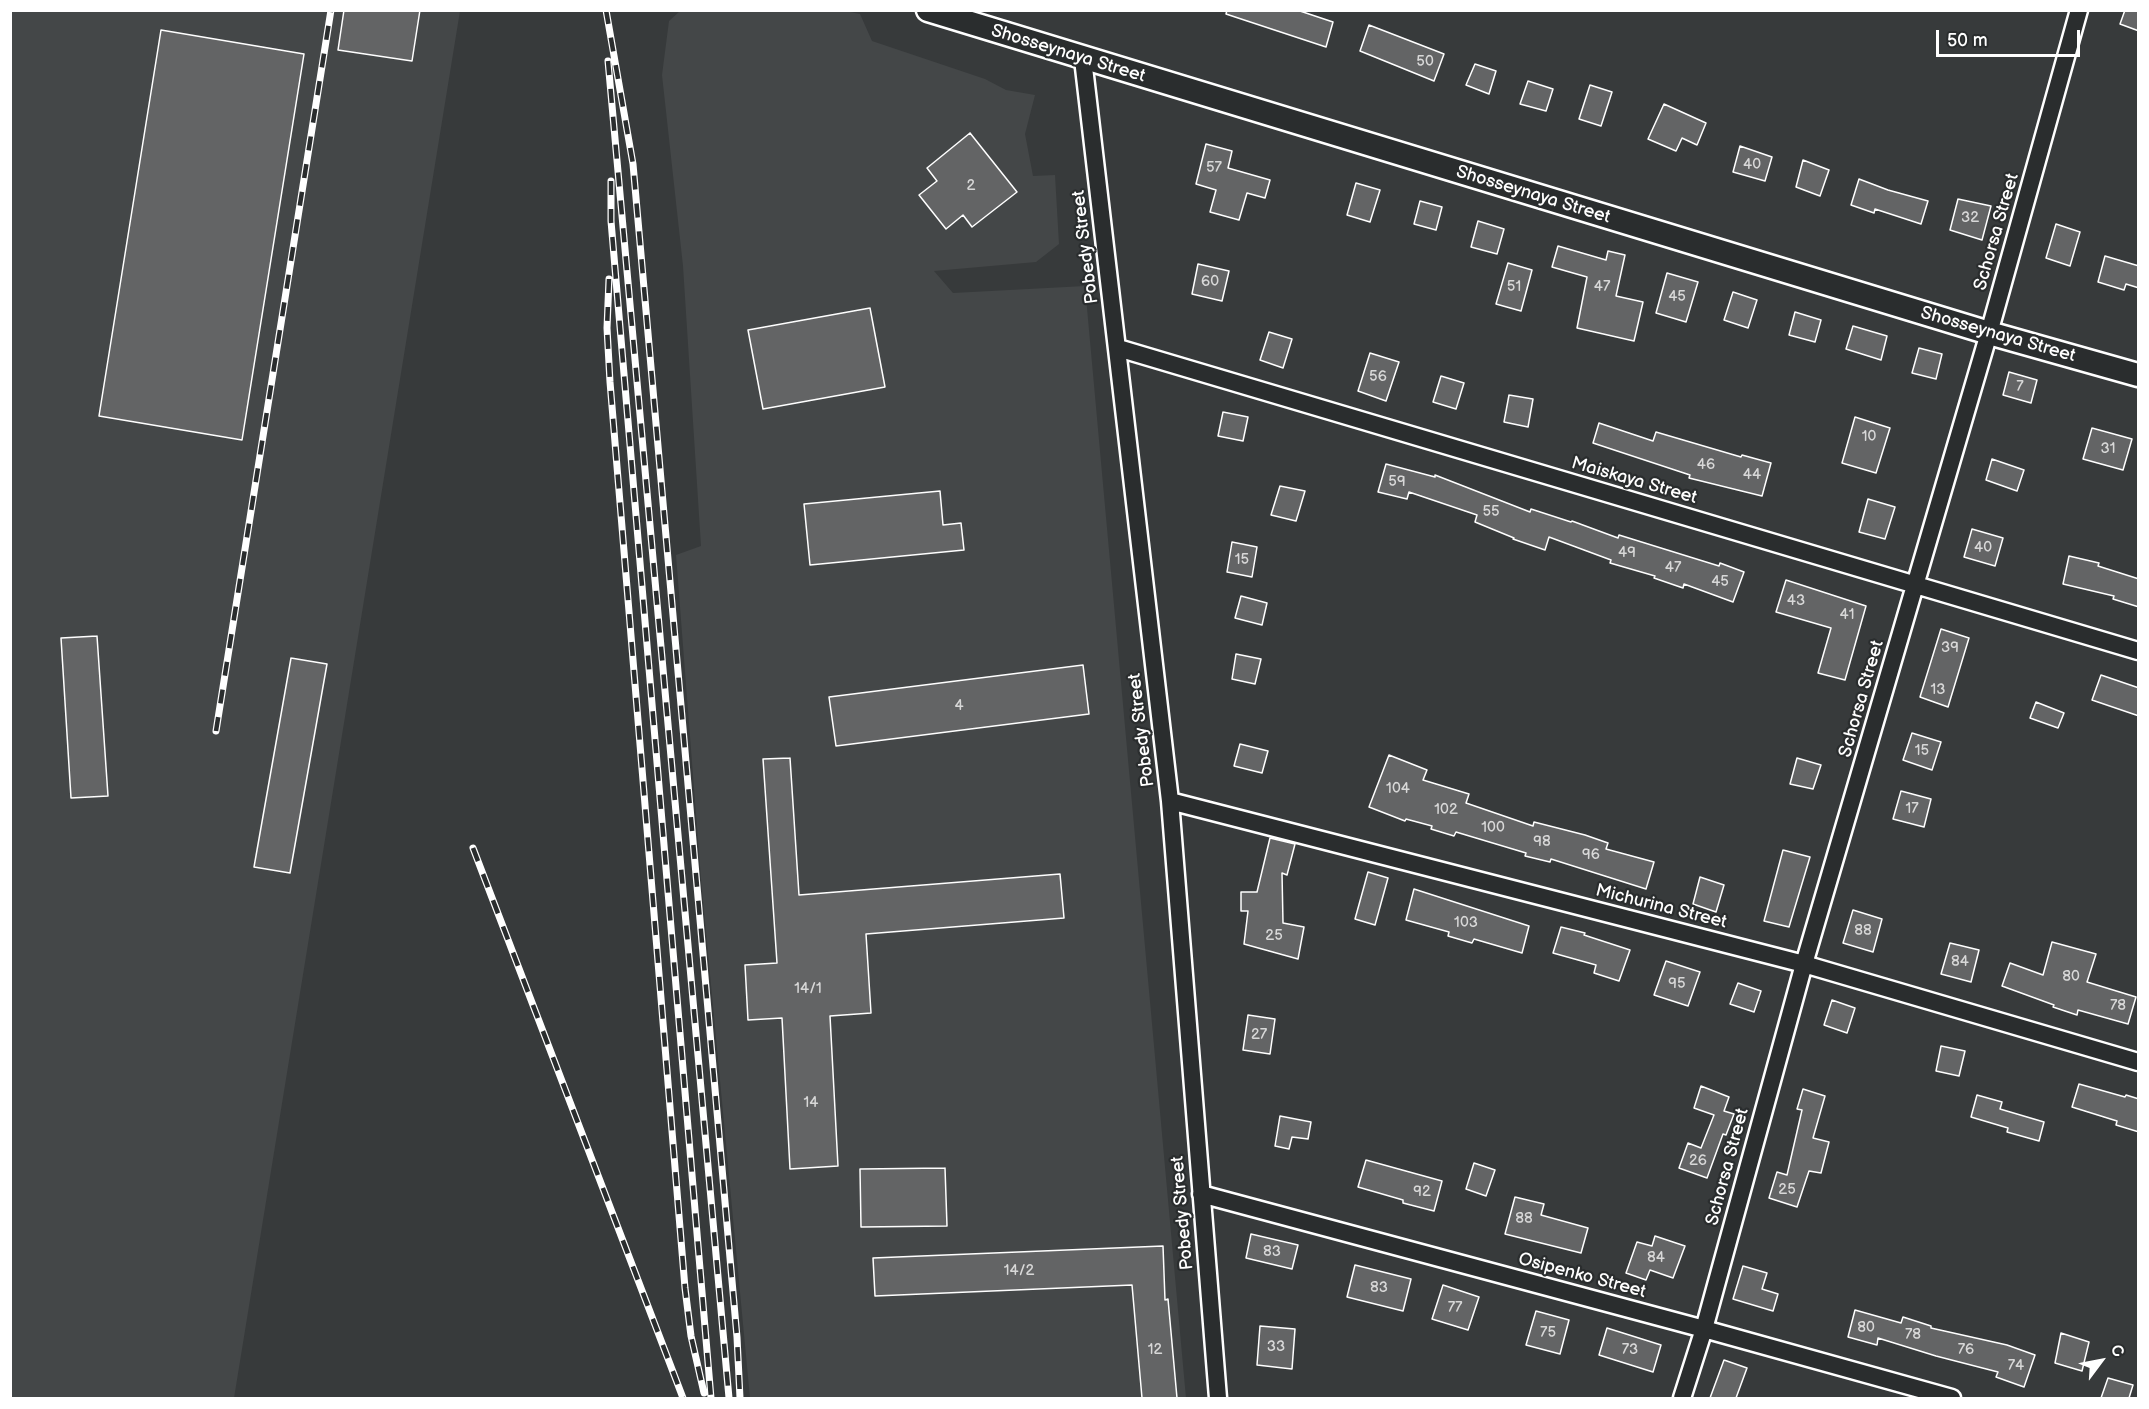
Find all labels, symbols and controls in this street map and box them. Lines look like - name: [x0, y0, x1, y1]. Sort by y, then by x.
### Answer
- scale bar: [1939, 18, 2083, 56]
- street label: Shosseynaya Street: [988, 20, 1148, 88]
- text: 50 m: [1947, 30, 1988, 51]
- house number: 50: [1416, 53, 1434, 71]
- house number: 40: [1743, 156, 1761, 174]
- house number: 57: [1206, 159, 1222, 177]
- street label: Shosseynaya Street: [1453, 161, 1613, 229]
- street label: Schorsa Street: [1970, 171, 2024, 293]
- house number: 2: [967, 177, 975, 195]
- street label: Pobedy Street: [1068, 189, 1104, 305]
- house number: 32: [1961, 209, 1979, 227]
- house number: 60: [1201, 273, 1219, 291]
- house number: 51: [1507, 278, 1521, 296]
- house number: 47: [1594, 278, 1610, 296]
- house number: 45: [1668, 288, 1686, 306]
- street label: Shosseynaya Street: [1918, 303, 2078, 367]
- house number: 56: [1369, 368, 1387, 386]
- house number: 7: [2016, 378, 2024, 396]
- house number: 10: [1862, 428, 1876, 446]
- house number: 31: [2100, 440, 2116, 458]
- street label: Maiskaya Street: [1569, 453, 1699, 509]
- house number: 46: [1697, 456, 1715, 474]
- house number: 44: [1743, 466, 1761, 484]
- house number: 59: [1388, 473, 1406, 491]
- house number: 55: [1482, 503, 1500, 521]
- house number: 40: [1974, 539, 1992, 557]
- house number: 49: [1618, 544, 1636, 562]
- house number: 15: [1235, 551, 1249, 569]
- house number: 47: [1665, 559, 1681, 577]
- house number: 45: [1711, 573, 1729, 591]
- house number: 43: [1787, 592, 1805, 610]
- house number: 41: [1840, 606, 1854, 624]
- street label: Schorsa Street: [1835, 638, 1889, 760]
- house number: 39: [1941, 639, 1959, 657]
- street label: Pobedy Street: [1124, 672, 1160, 788]
- house number: 13: [1930, 681, 1946, 699]
- house number: 4: [954, 697, 964, 715]
- house number: 15: [1915, 742, 1929, 760]
- house number: 104: [1386, 780, 1410, 798]
- house number: 17: [1905, 800, 1919, 818]
- house number: 102: [1434, 801, 1458, 819]
- house number: 100: [1481, 819, 1505, 837]
- house number: 98: [1533, 833, 1551, 851]
- house number: 96: [1582, 846, 1600, 864]
- street label: Michurina Street: [1593, 880, 1729, 934]
- house number: 103: [1454, 914, 1478, 932]
- house number: 88: [1854, 922, 1872, 940]
- house number: 25: [1265, 927, 1283, 945]
- house number: 84: [1951, 953, 1969, 971]
- house number: 80: [2062, 968, 2080, 986]
- house number: 95: [1668, 975, 1686, 993]
- house number: 14/1: [794, 980, 822, 998]
- house number: 78: [2110, 997, 2126, 1015]
- house number: 27: [1251, 1026, 1267, 1044]
- house number: 14: [804, 1094, 818, 1112]
- street label: Schorsa Street: [1702, 1106, 1754, 1228]
- house number: 26: [1689, 1152, 1707, 1170]
- street label: Pobedy Street: [1167, 1155, 1199, 1271]
- house number: 25: [1778, 1181, 1796, 1199]
- house number: 92: [1413, 1183, 1431, 1201]
- house number: 88: [1515, 1210, 1533, 1228]
- house number: 83: [1263, 1243, 1281, 1261]
- street label: Osipenko Street: [1516, 1249, 1648, 1303]
- house number: 84: [1647, 1249, 1665, 1267]
- house number: 14/2: [1004, 1262, 1034, 1280]
- house number: 83: [1370, 1279, 1388, 1297]
- house number: 77: [1448, 1299, 1462, 1317]
- house number: 80: [1857, 1319, 1875, 1337]
- house number: 75: [1540, 1324, 1556, 1342]
- house number: 78: [1905, 1326, 1921, 1344]
- north arrow: [2071, 1331, 2131, 1391]
- house number: 33: [1267, 1338, 1285, 1356]
- house number: 12: [1148, 1341, 1162, 1359]
- house number: 73: [1622, 1341, 1638, 1359]
- house number: 76: [1958, 1341, 1974, 1359]
- text: С: [2106, 1341, 2128, 1361]
- house number: 74: [2008, 1357, 2024, 1375]

